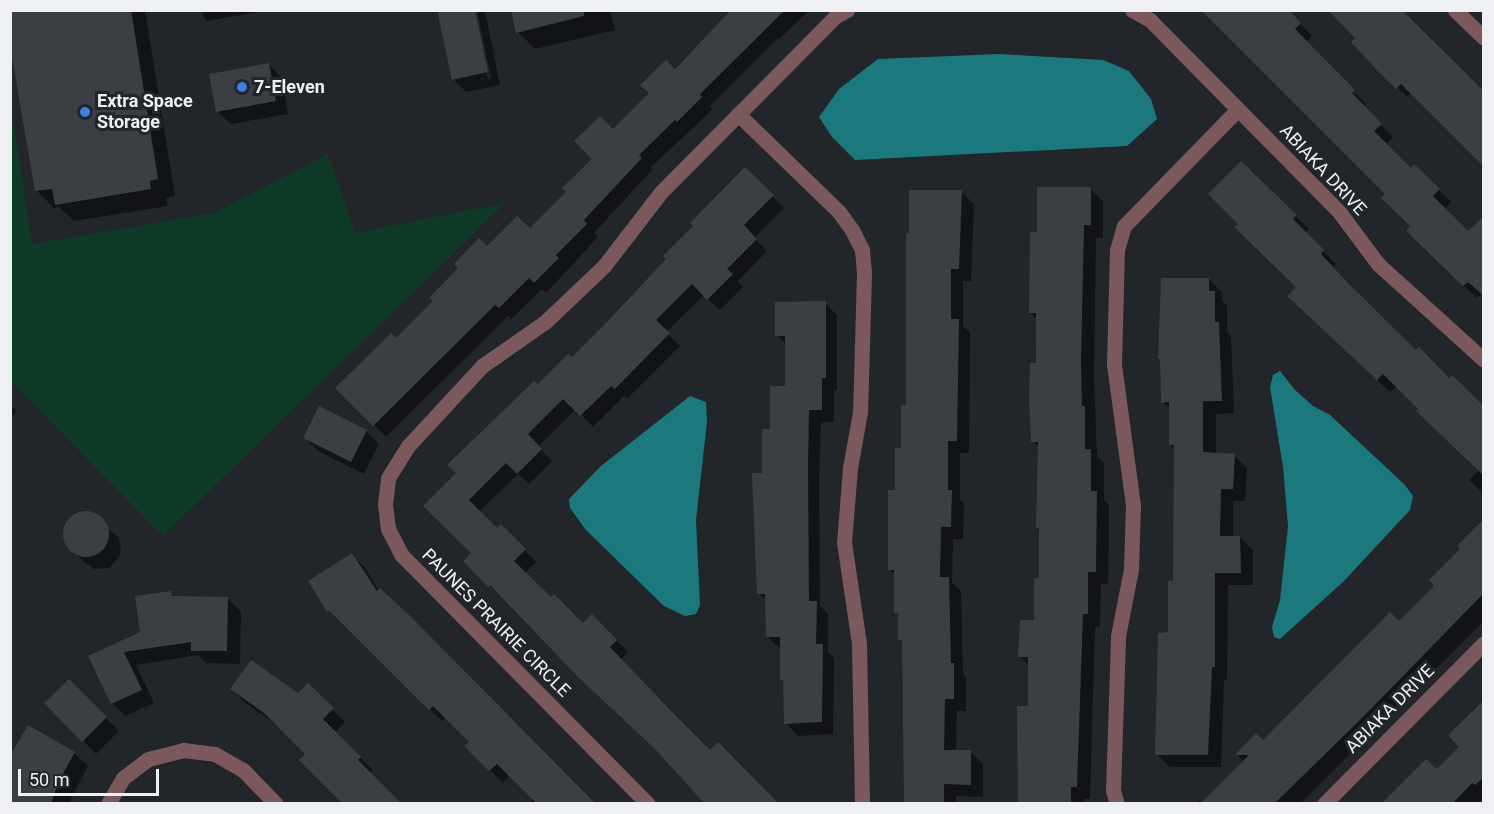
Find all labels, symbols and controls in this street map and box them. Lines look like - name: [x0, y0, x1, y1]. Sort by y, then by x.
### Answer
- place label: 7-Eleven: [254, 76, 325, 98]
- marker: 7-Eleven: [235, 80, 249, 94]
- place label: Extra Space Storage: [97, 91, 193, 134]
- marker: Extra Space Storage: [78, 105, 92, 119]
- street label: ABIAKA DRIVE: [1275, 120, 1371, 220]
- street label: PAUNES PRAIRIE CIRCLE: [417, 544, 575, 702]
- street label: ABIAKA DRIVE: [1341, 660, 1439, 758]
- scale bar: [21, 757, 162, 795]
- text: 50 m: [29, 769, 69, 790]

